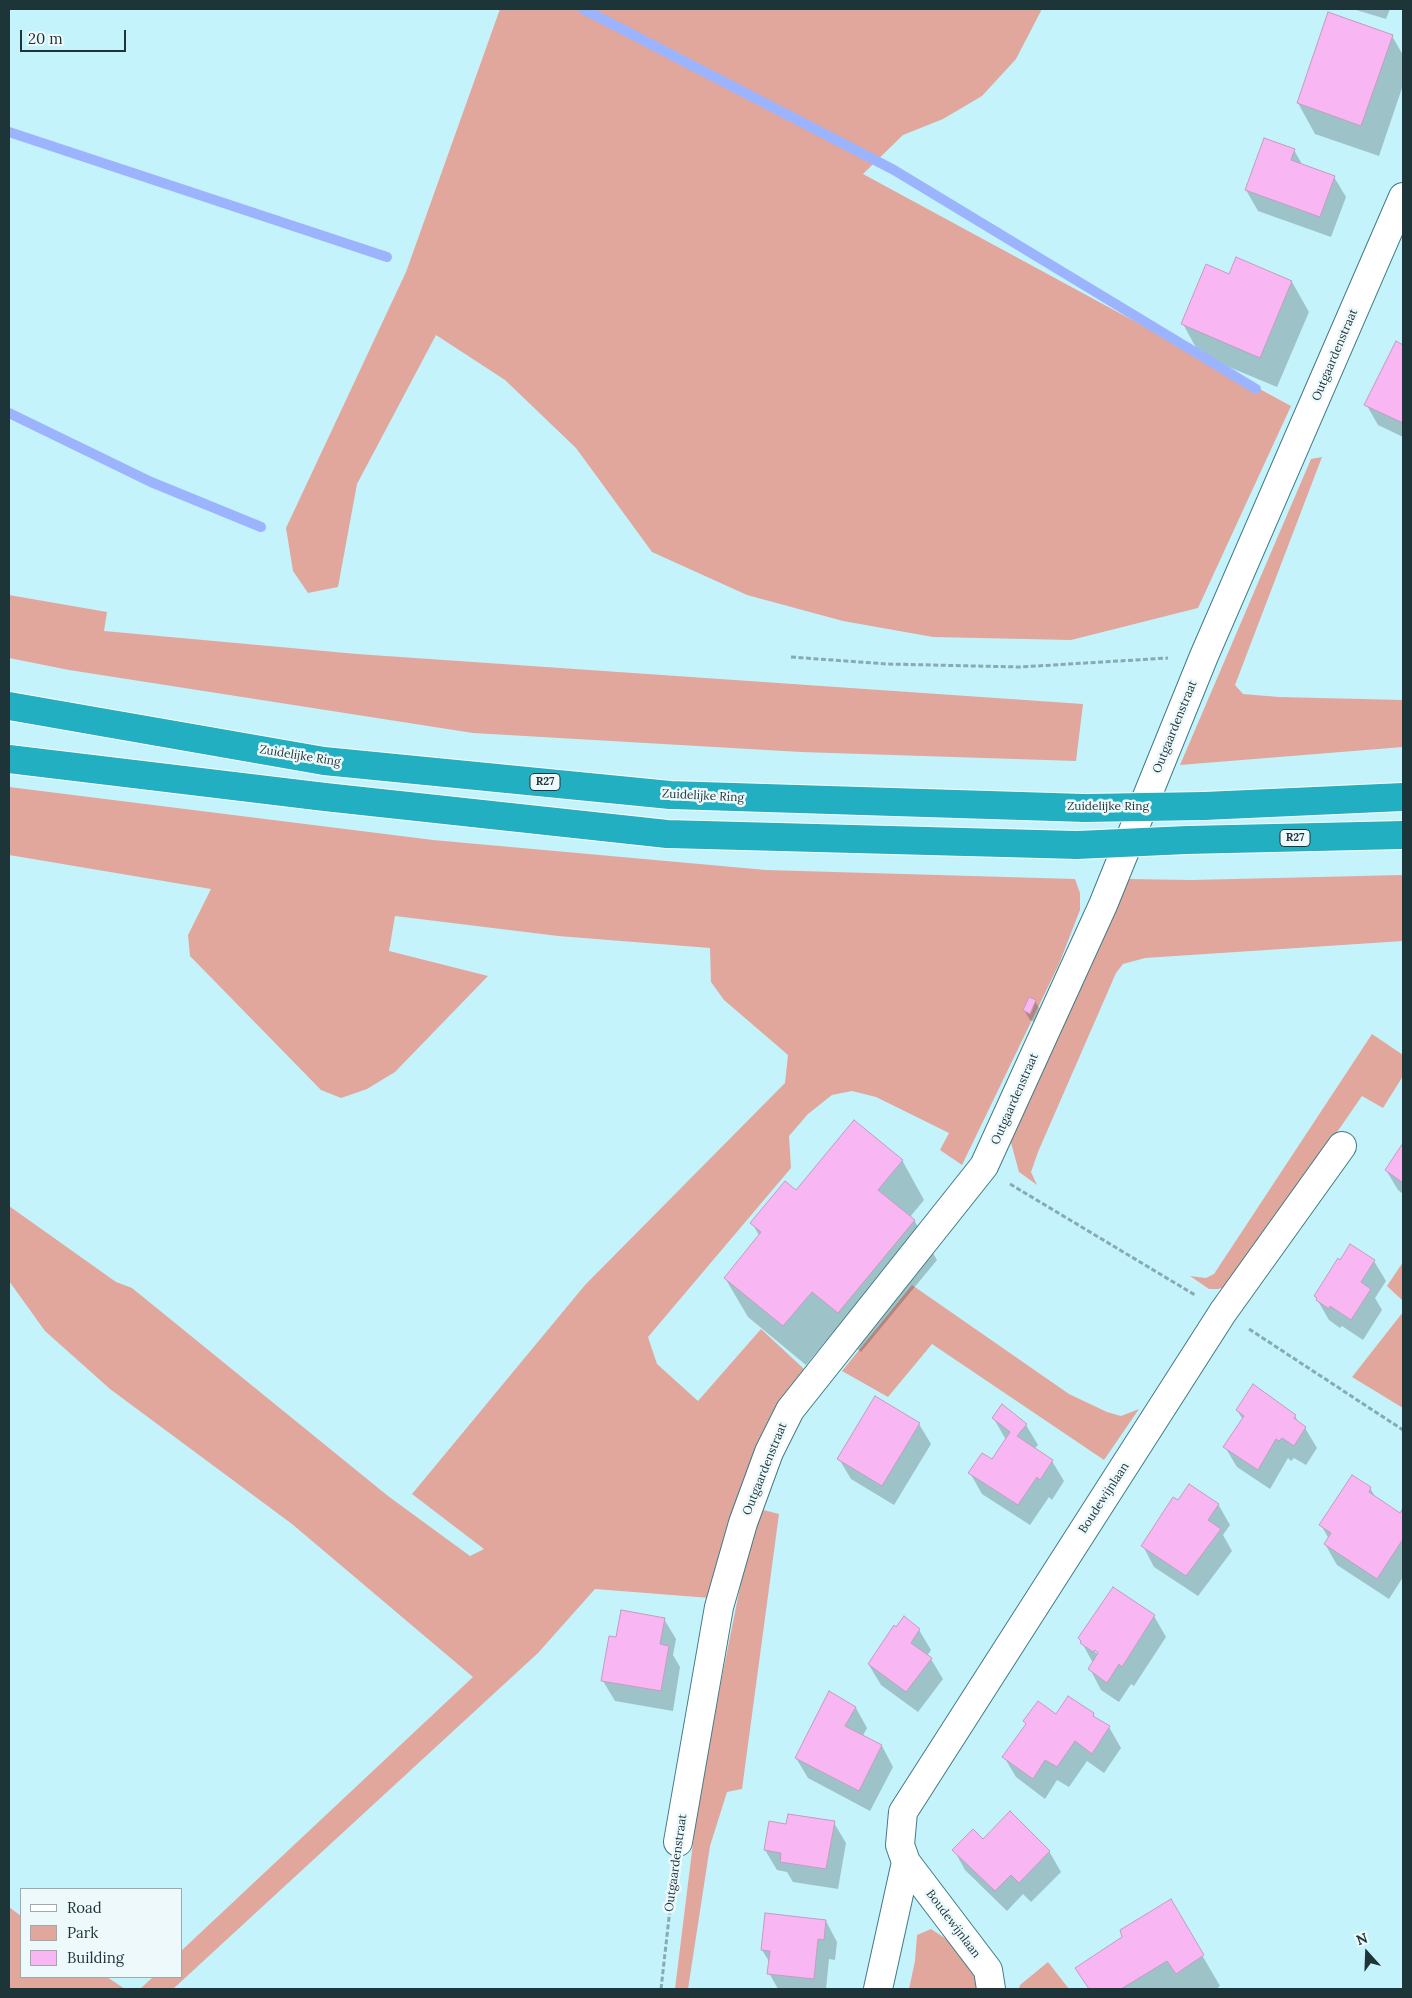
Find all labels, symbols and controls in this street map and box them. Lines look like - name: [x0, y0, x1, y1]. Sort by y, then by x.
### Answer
- scale bar: [22, 20, 129, 52]
- text: 20 m: [28, 29, 63, 48]
- street label: Outgaardenstraat: [1309, 307, 1361, 403]
- street label: Outgaardenstraat: [1150, 679, 1200, 775]
- street label: Zuidelijke Ring: [258, 742, 342, 770]
- road number: R27: [530, 774, 560, 790]
- street label: Zuidelijke Ring: [662, 787, 744, 805]
- street label: Zuidelijke Ring: [1067, 800, 1149, 814]
- road number: R27: [1280, 830, 1310, 846]
- street label: Outgaardenstraat: [988, 1051, 1042, 1147]
- street label: Outgaardenstraat: [740, 1421, 790, 1517]
- street label: Boudewijnlaan: [1076, 1460, 1132, 1536]
- street label: Outgaardenstraat: [662, 1813, 690, 1913]
- street label: Boudewijnlaan: [923, 1887, 983, 1961]
- legend: [20, 1888, 182, 1978]
- text: Road: [67, 1898, 102, 1917]
- text: Park: [67, 1923, 98, 1942]
- north arrow: [1342, 1928, 1392, 1978]
- text: N: [1354, 1929, 1370, 1949]
- text: Building: [67, 1948, 124, 1967]

